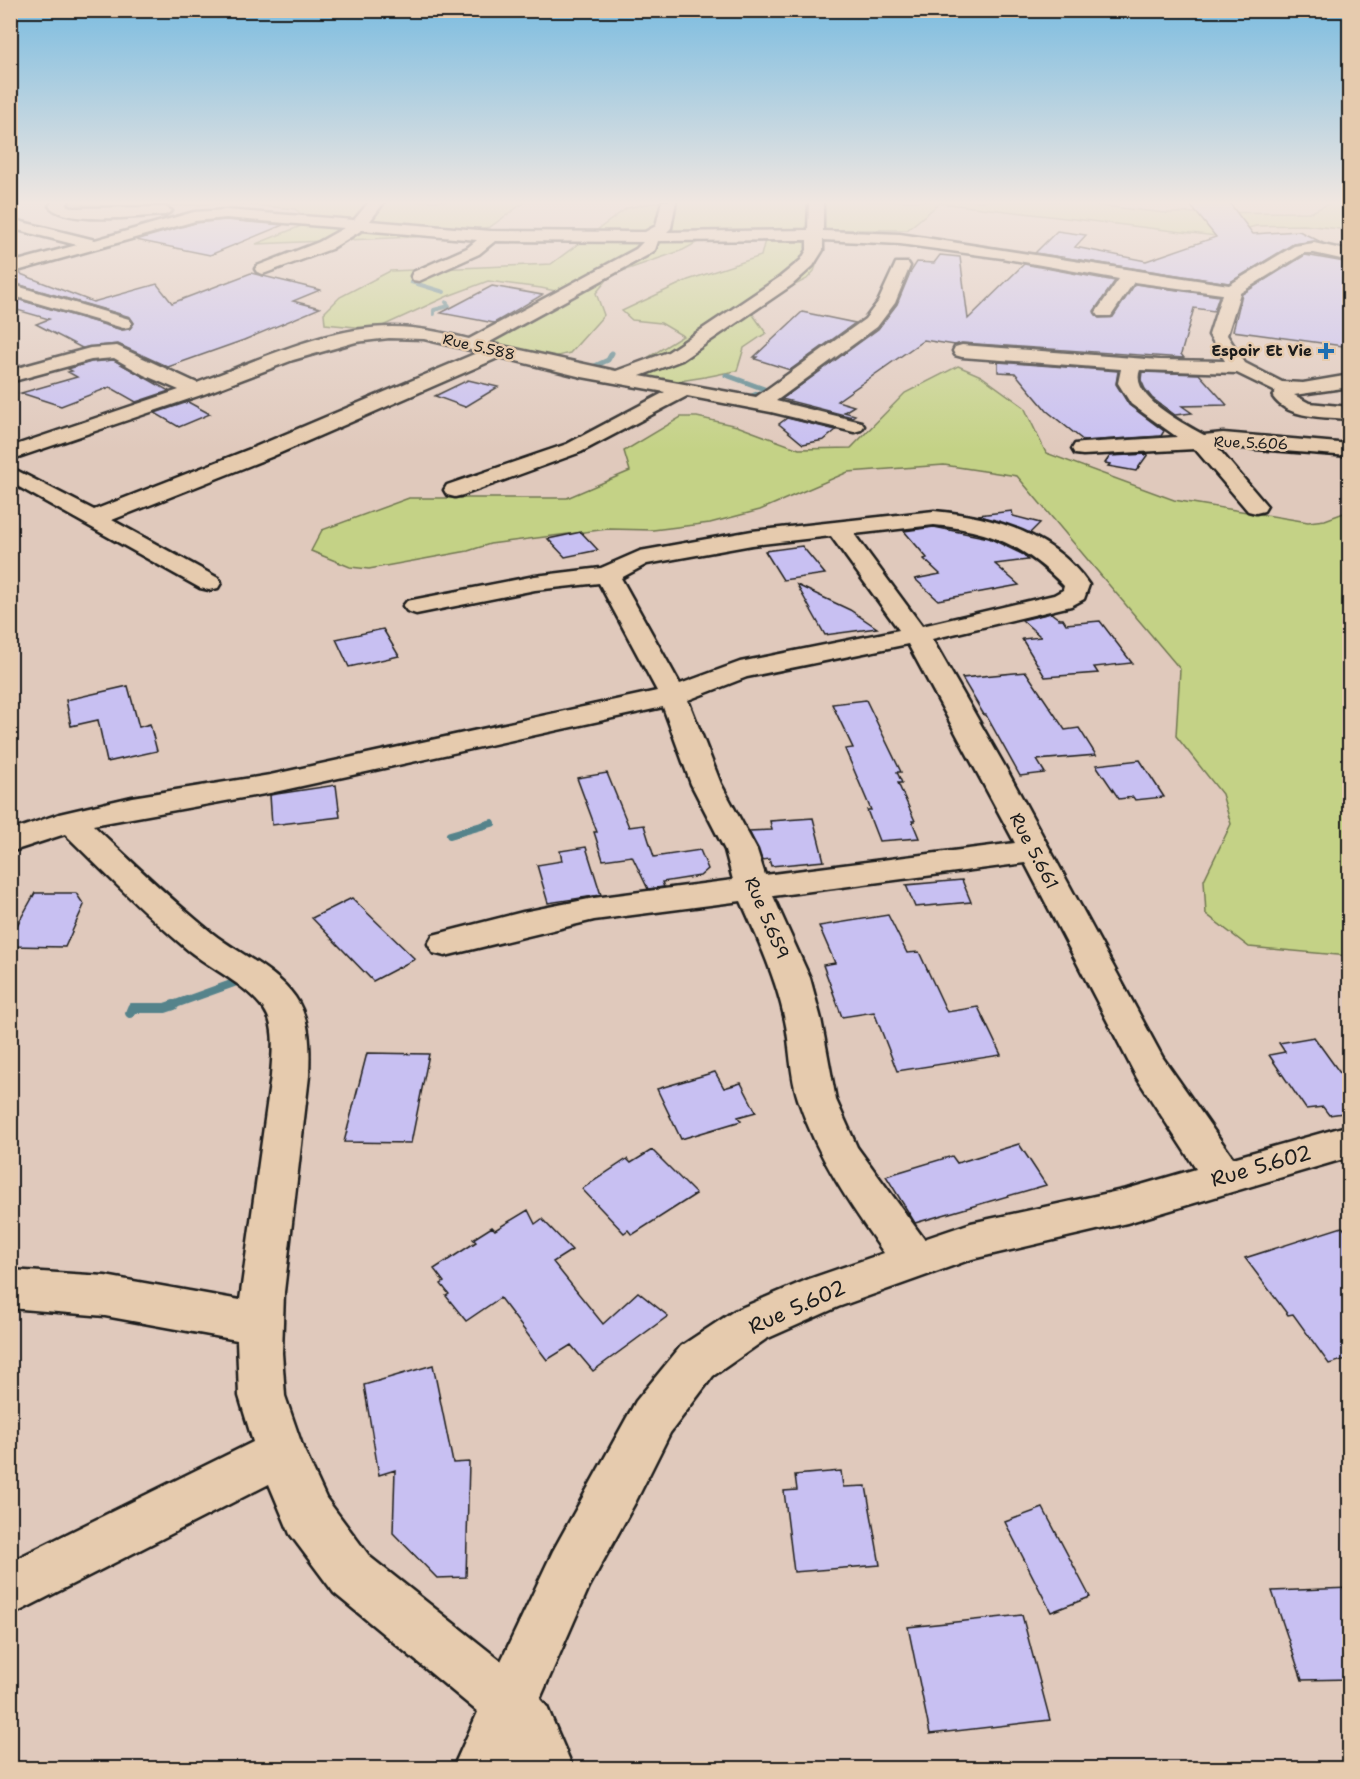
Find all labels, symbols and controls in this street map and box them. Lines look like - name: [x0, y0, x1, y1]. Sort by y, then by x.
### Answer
- street label: Rue 5.588: [441, 329, 517, 365]
- place label: Espoir Et Vie: [1211, 341, 1312, 361]
- marker: Espoir Et Vie: [1317, 342, 1335, 360]
- street label: Rue 5.606: [1213, 432, 1289, 454]
- street label: Rue 5.661: [1004, 809, 1064, 893]
- street label: Rue 5.659: [739, 873, 795, 963]
- street label: Rue 5.602: [1207, 1138, 1315, 1194]
- street label: Rue 5.602: [744, 1273, 850, 1341]

